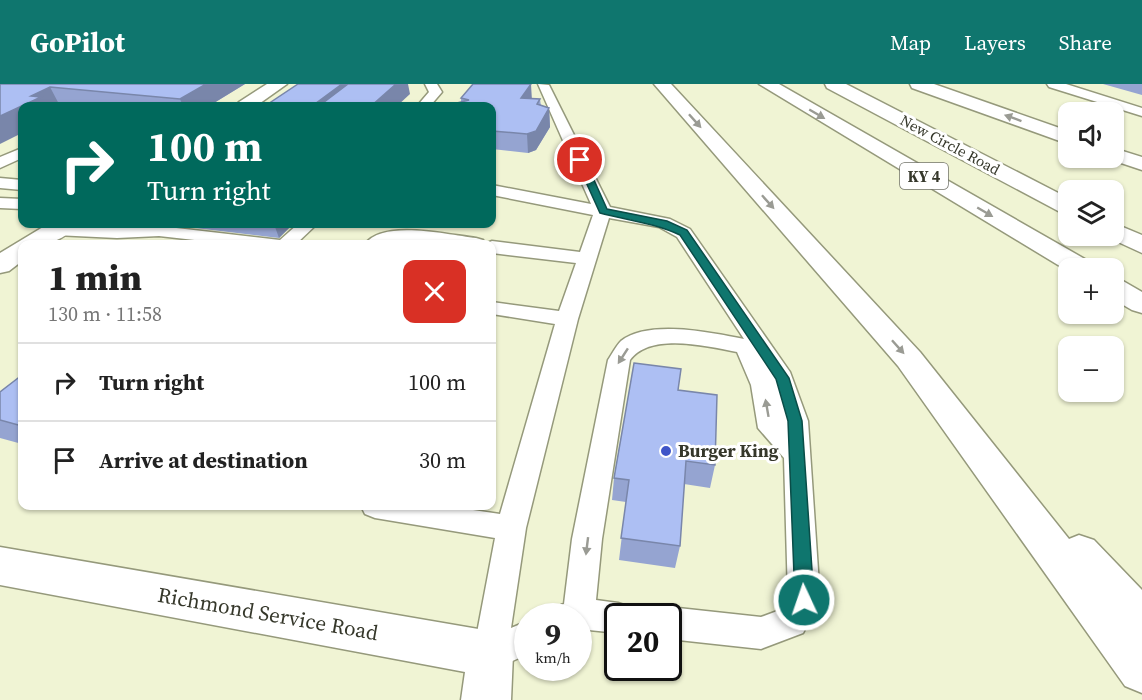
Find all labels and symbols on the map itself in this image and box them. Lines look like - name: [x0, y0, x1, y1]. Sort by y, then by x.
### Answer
- one-way arrow: [809, 108, 825, 119]
- street label: New Circle Road: [897, 109, 1004, 180]
- one-way arrow: [688, 113, 701, 128]
- one-way arrow: [1004, 113, 1022, 123]
- pin: [554, 134, 605, 185]
- road number: KY 4: [900, 163, 948, 189]
- one-way arrow: [761, 194, 774, 209]
- one-way arrow: [977, 207, 994, 217]
- one-way arrow: [891, 339, 904, 354]
- one-way arrow: [618, 347, 629, 364]
- one-way arrow: [763, 398, 772, 417]
- place label: Burger King: [678, 438, 779, 463]
- marker: Burger King: [659, 444, 673, 458]
- one-way arrow: [582, 537, 591, 556]
- position arrow: [772, 568, 836, 632]
- street label: Richmond Service Road: [156, 580, 381, 647]
- speed limit sign: 20: [604, 603, 682, 681]

